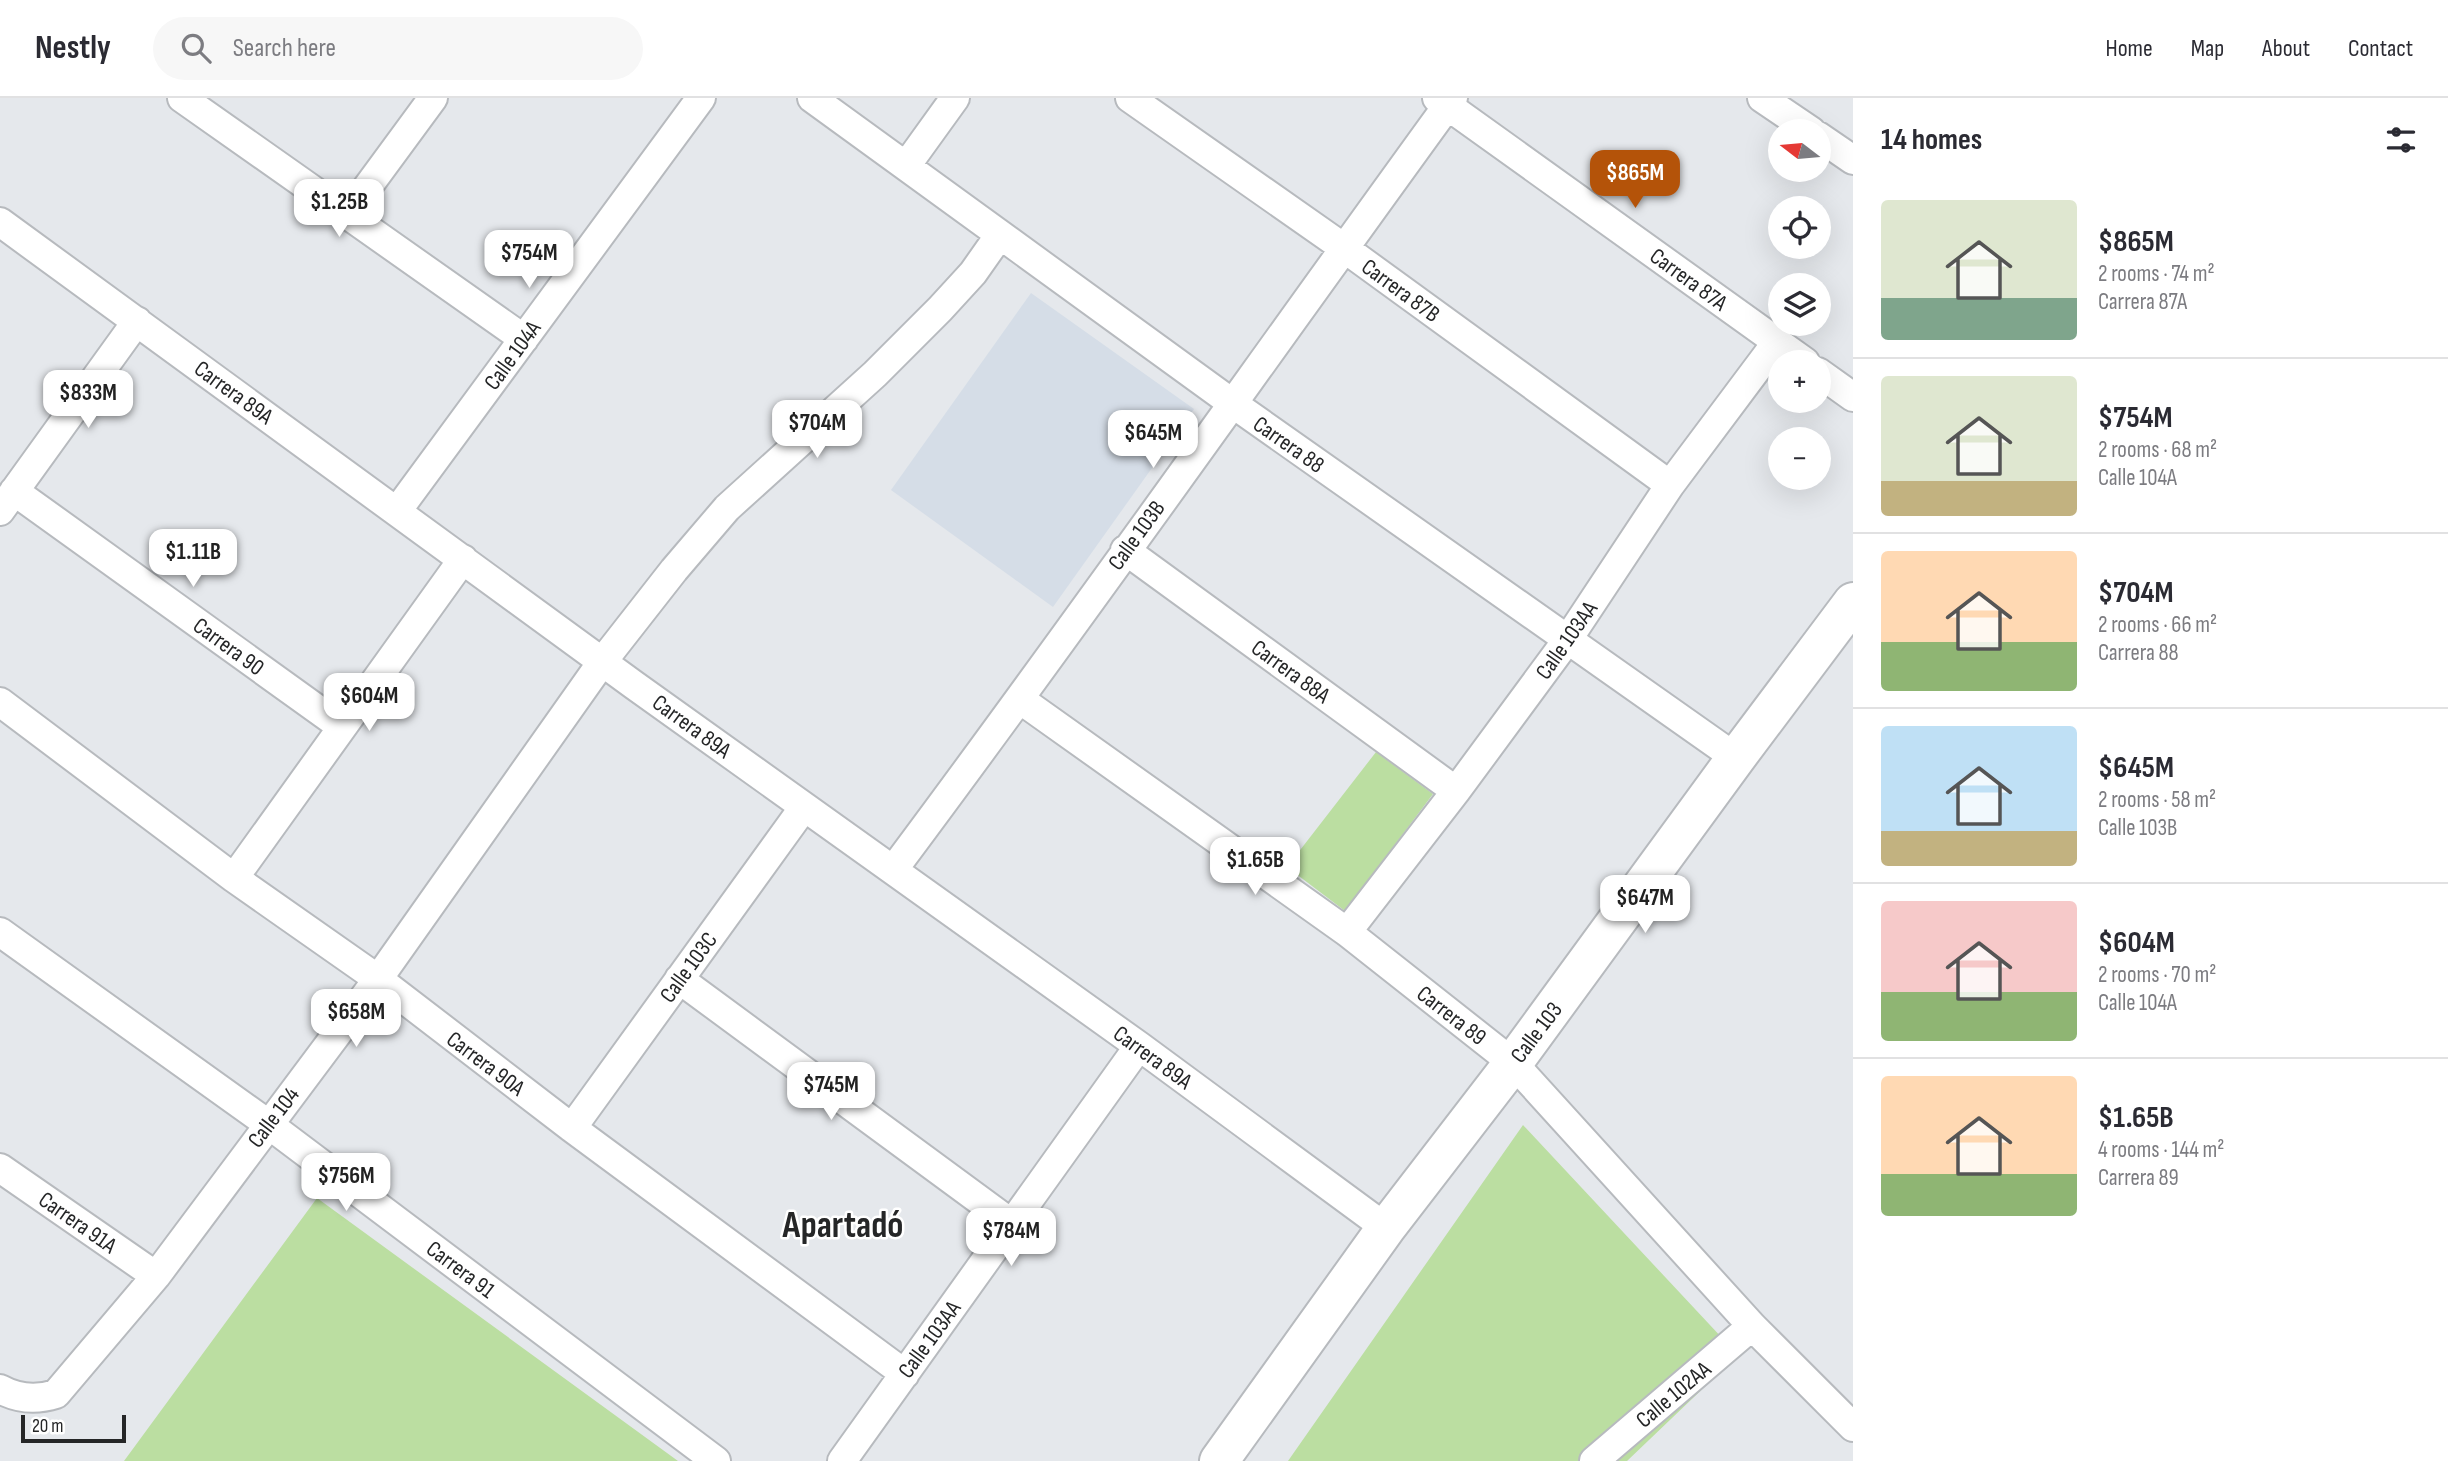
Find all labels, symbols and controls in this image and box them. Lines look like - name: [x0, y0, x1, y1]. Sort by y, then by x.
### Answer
- search box: [153, 17, 643, 80]
- text: Nestly: [35, 28, 111, 68]
- icon: search: [177, 29, 215, 67]
- text: Search here: [233, 33, 336, 64]
- text: Home: [2105, 34, 2153, 63]
- text: Map: [2191, 34, 2224, 63]
- text: About: [2262, 34, 2310, 63]
- text: Contact: [2348, 34, 2413, 63]
- north arrow: [1768, 119, 1830, 182]
- map controls: [1768, 119, 1831, 490]
- icon: filters: [2382, 121, 2420, 159]
- text: 14 homes: [1881, 122, 1982, 158]
- pin: $865M: [1586, 150, 1684, 210]
- text: $865M: [1606, 159, 1664, 187]
- pin: $1.25B: [282, 180, 396, 239]
- text: $1.25B: [310, 188, 368, 216]
- button: locate: [1768, 196, 1831, 259]
- text: $865M: [2098, 224, 2174, 260]
- icon: home: [1937, 228, 2021, 312]
- pin: $754M: [480, 230, 578, 290]
- text: $754M: [500, 239, 558, 267]
- street label: Carrera 87A: [1644, 242, 1733, 317]
- street label: Carrera 87B: [1356, 253, 1445, 329]
- text: 2 rooms · 74 m²: [2098, 260, 2215, 288]
- button: layers: [1768, 273, 1831, 336]
- text: Carrera 87A: [2098, 288, 2187, 316]
- street label: Calle 104A: [478, 315, 547, 396]
- button: +: [1768, 350, 1831, 413]
- street label: Carrera 89A: [189, 355, 278, 431]
- pin: $833M: [39, 370, 137, 430]
- text: $833M: [59, 379, 117, 407]
- pin: $704M: [768, 400, 866, 460]
- text: $754M: [2098, 400, 2173, 436]
- icon: home: [1937, 404, 2021, 488]
- text: $704M: [788, 409, 846, 437]
- pin: $645M: [1104, 410, 1202, 470]
- street label: Carrera 88: [1247, 410, 1329, 479]
- text: $645M: [1124, 419, 1182, 447]
- button: −: [1768, 427, 1831, 490]
- text: 2 rooms · 68 m²: [2098, 436, 2217, 464]
- text: Calle 104A: [2098, 464, 2177, 492]
- street label: Calle 103B: [1102, 495, 1171, 576]
- pin: $1.11B: [136, 530, 250, 589]
- text: $1.11B: [165, 538, 221, 566]
- text: $704M: [2098, 575, 2173, 611]
- icon: home: [1937, 579, 2021, 663]
- street label: Calle 103AA: [1530, 596, 1604, 685]
- text: 2 rooms · 66 m²: [2098, 611, 2217, 639]
- street label: Carrera 90: [187, 612, 269, 682]
- street label: Carrera 88A: [1246, 634, 1335, 710]
- text: Carrera 88: [2098, 639, 2179, 667]
- pin: $604M: [320, 674, 418, 733]
- text: $604M: [340, 682, 398, 710]
- street label: Carrera 89A: [647, 689, 736, 765]
- text: $645M: [2098, 750, 2174, 786]
- icon: home: [1937, 754, 2021, 838]
- text: 2 rooms · 58 m²: [2098, 786, 2216, 814]
- text: Calle 103B: [2098, 814, 2177, 842]
- pin: $1.65B: [1198, 838, 1312, 897]
- text: $1.65B: [1226, 846, 1284, 874]
- pin: $647M: [1596, 876, 1694, 935]
- text: $647M: [1616, 884, 1674, 912]
- text: $604M: [2098, 925, 2175, 961]
- street label: Calle 103C: [654, 927, 724, 1008]
- icon: home: [1937, 929, 2021, 1013]
- text: 2 rooms · 70 m²: [2098, 961, 2216, 989]
- street label: Carrera 89: [1411, 980, 1492, 1052]
- text: Calle 104A: [2098, 989, 2177, 1017]
- pin: $658M: [307, 990, 405, 1049]
- street label: Calle 103: [1505, 997, 1569, 1069]
- text: $658M: [327, 998, 385, 1026]
- street label: Carrera 89A: [1108, 1020, 1197, 1096]
- street label: Carrera 90A: [441, 1025, 530, 1102]
- pin: $745M: [782, 1062, 880, 1122]
- text: $745M: [803, 1071, 859, 1099]
- street label: Calle 104: [242, 1081, 306, 1154]
- text: $1.65B: [2098, 1100, 2174, 1136]
- icon: home: [1937, 1104, 2021, 1188]
- text: 4 rooms · 144 m²: [2098, 1136, 2224, 1164]
- pin: $756M: [297, 1154, 395, 1213]
- text: $756M: [317, 1162, 375, 1190]
- text: Carrera 89: [2098, 1164, 2179, 1192]
- street label: Carrera 91A: [33, 1186, 122, 1260]
- district label: Apartadó: [782, 1204, 903, 1248]
- pin: $784M: [962, 1208, 1060, 1268]
- text: $784M: [982, 1217, 1040, 1245]
- street label: Carrera 91: [421, 1235, 500, 1305]
- street label: Calle 103AA: [892, 1295, 967, 1384]
- street label: Calle 102AA: [1631, 1355, 1717, 1434]
- scale bar: [21, 1412, 126, 1444]
- text: 20 m: [32, 1415, 64, 1438]

